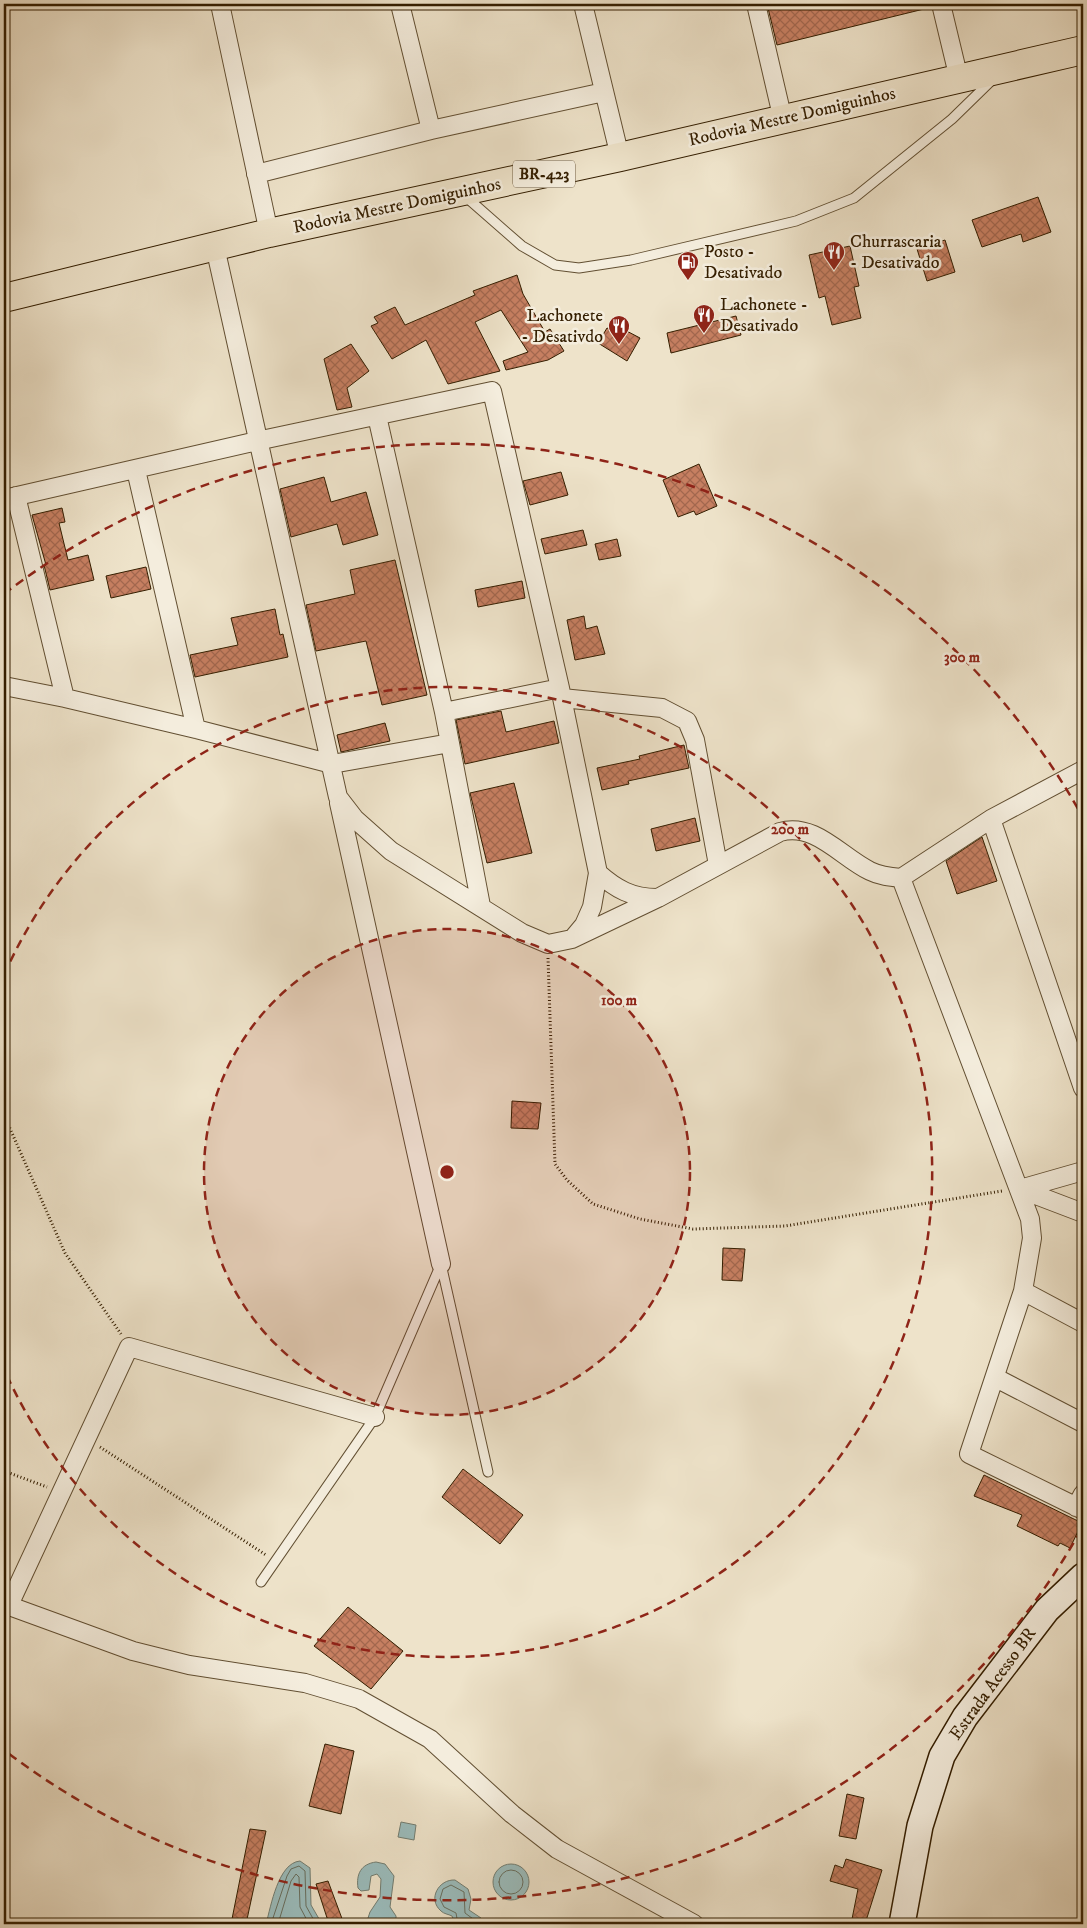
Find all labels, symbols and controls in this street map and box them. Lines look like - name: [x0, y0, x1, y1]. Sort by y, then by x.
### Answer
- street label: Rodovia Mestre Domiguinhos: [686, 82, 898, 152]
- road number: BR-423: [513, 160, 575, 188]
- street label: Rodovia Mestre Domiguinhos: [291, 173, 503, 239]
- place label: Churrascaria - Desativado: [850, 231, 942, 274]
- restaurant icon: Churrascaria - Desativado: [822, 240, 846, 271]
- place label: Posto - Desativado: [704, 241, 782, 284]
- fuel station icon: Posto - Desativado: [676, 250, 700, 281]
- place label: Lachonete - Desativado: [720, 294, 808, 337]
- restaurant icon: Lachonete - Desativado: [692, 303, 716, 334]
- place label: Lachonete - Desativdo: [521, 305, 603, 348]
- restaurant icon: Lachonete - Desativdo: [607, 314, 631, 345]
- text: 300 m: [944, 648, 981, 667]
- text: 200 m: [771, 820, 810, 839]
- text: 100 m: [601, 991, 638, 1010]
- centre of rings: [438, 1163, 456, 1181]
- street label: Estrada Acesso BR: [945, 1623, 1041, 1745]

